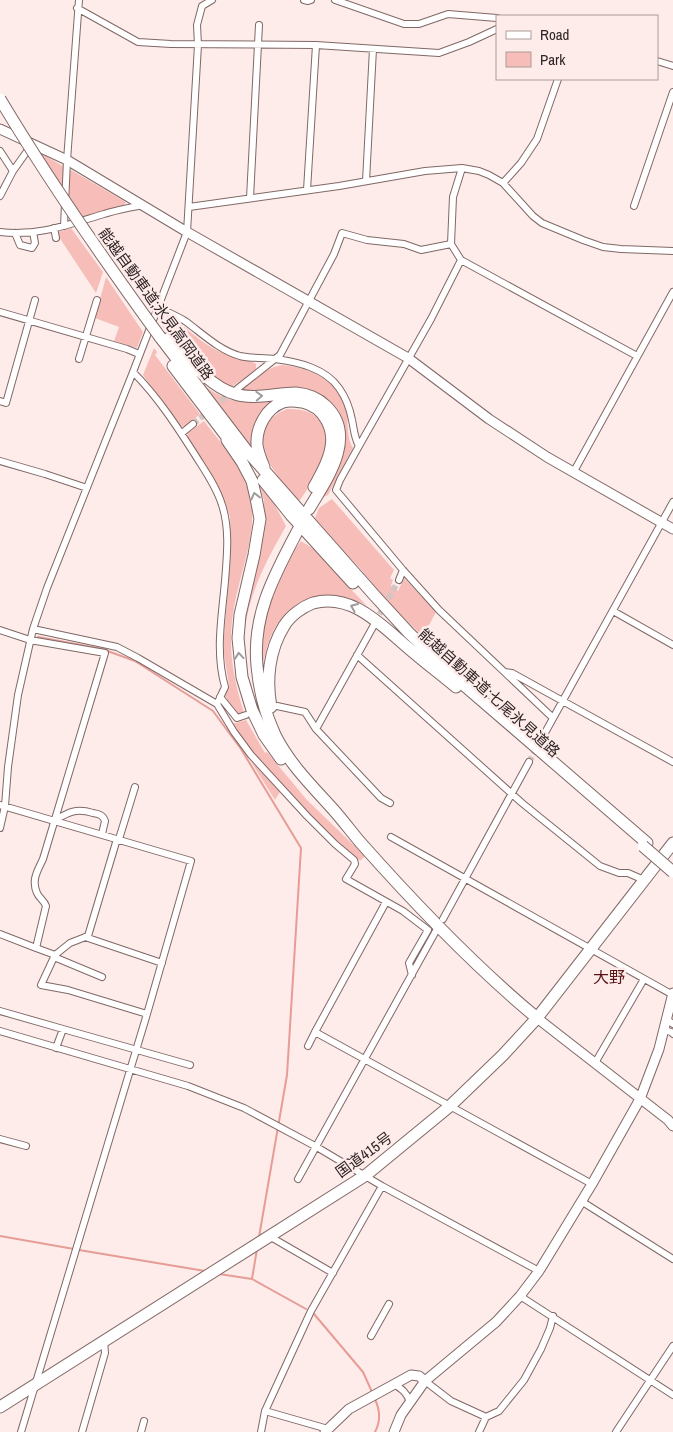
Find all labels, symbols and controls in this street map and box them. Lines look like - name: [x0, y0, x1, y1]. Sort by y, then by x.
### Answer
- legend: [496, 15, 658, 80]
- text: Road: [540, 24, 569, 45]
- text: Park: [540, 49, 566, 70]
- street label: 能越自動車道;氷見高岡道路: [94, 223, 219, 384]
- one-way arrow: [256, 390, 264, 401]
- one-way arrow: [250, 491, 261, 500]
- one-way arrow: [350, 603, 359, 614]
- street label: 能越自動車道;七尾氷見道路: [414, 623, 565, 762]
- one-way arrow: [234, 651, 245, 659]
- district label: 大野: [593, 966, 625, 988]
- street label: 国道415号: [331, 1127, 396, 1182]

